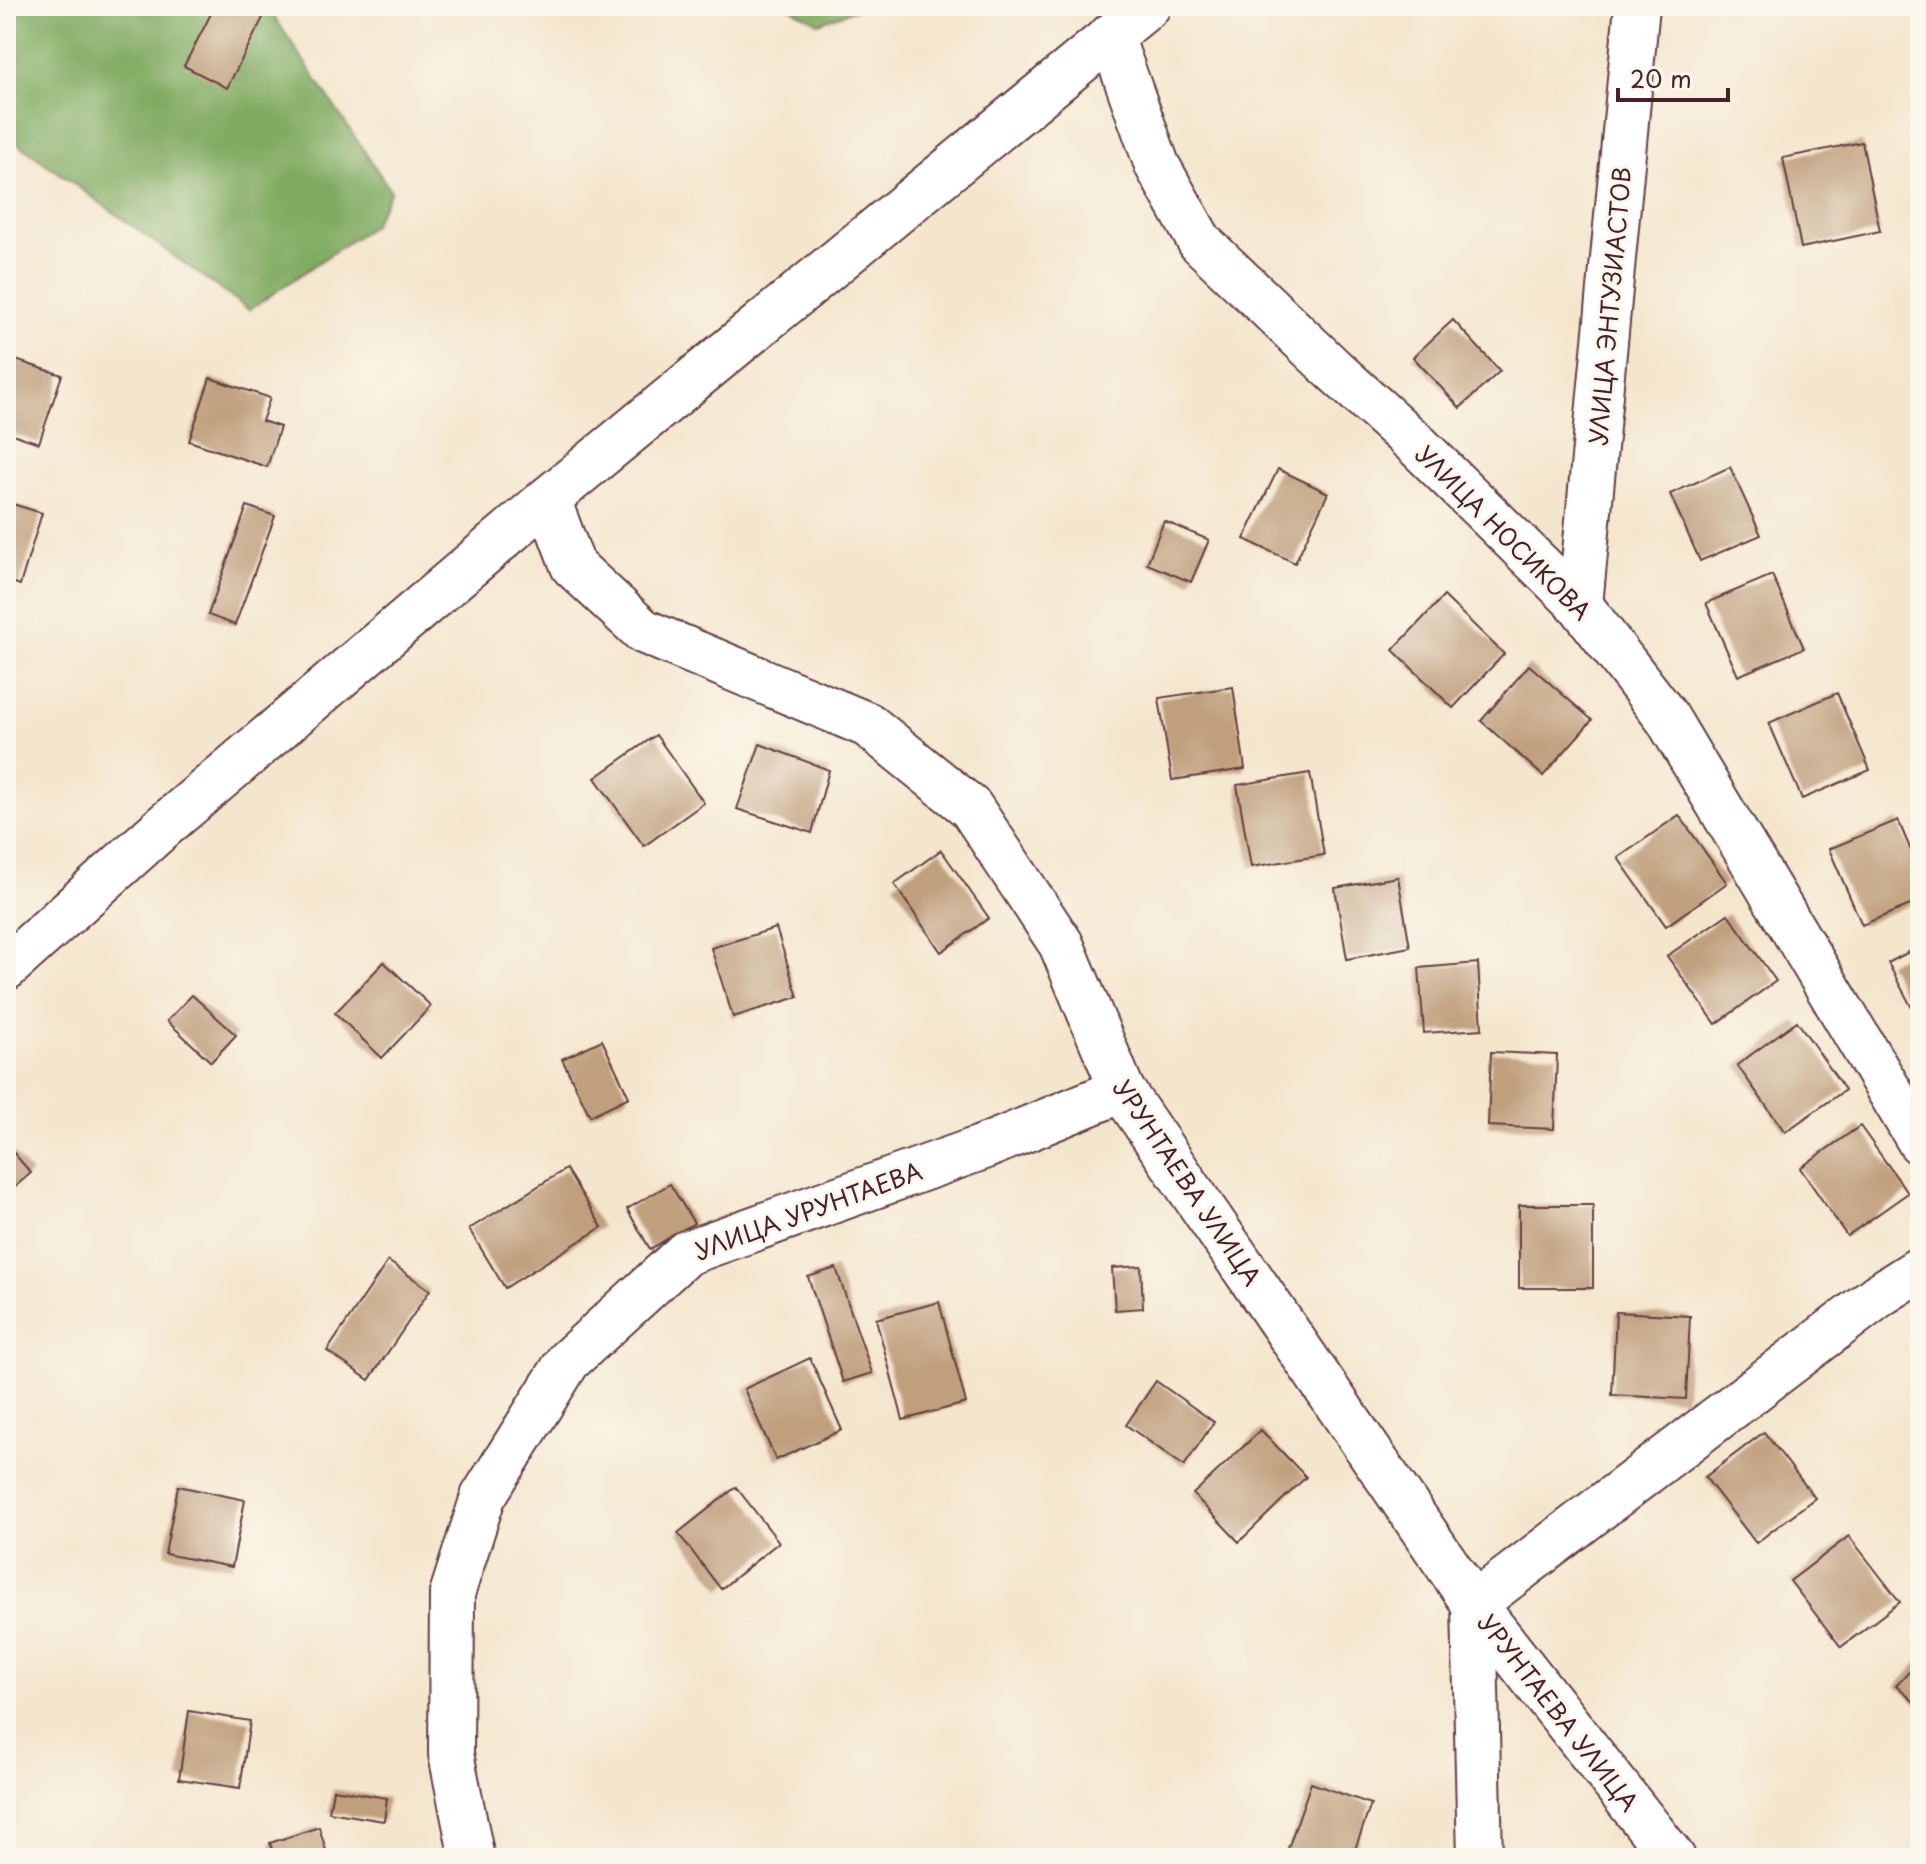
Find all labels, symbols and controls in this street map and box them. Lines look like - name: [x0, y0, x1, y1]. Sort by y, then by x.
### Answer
- scale bar: [1618, 52, 1728, 102]
- text: 20 m: [1630, 60, 1692, 96]
- street label: УЛИЦА ЭНТУЗИАСТОВ: [1579, 165, 1639, 447]
- street label: УЛИЦА НОСИКОВА: [1408, 436, 1600, 628]
- street label: УРУНТАЕВА УЛИЦА: [1105, 1072, 1271, 1292]
- street label: УЛИЦА УРУНТАЕВА: [689, 1152, 927, 1268]
- street label: УРУНТАЕВА УЛИЦА: [1470, 1605, 1648, 1819]

